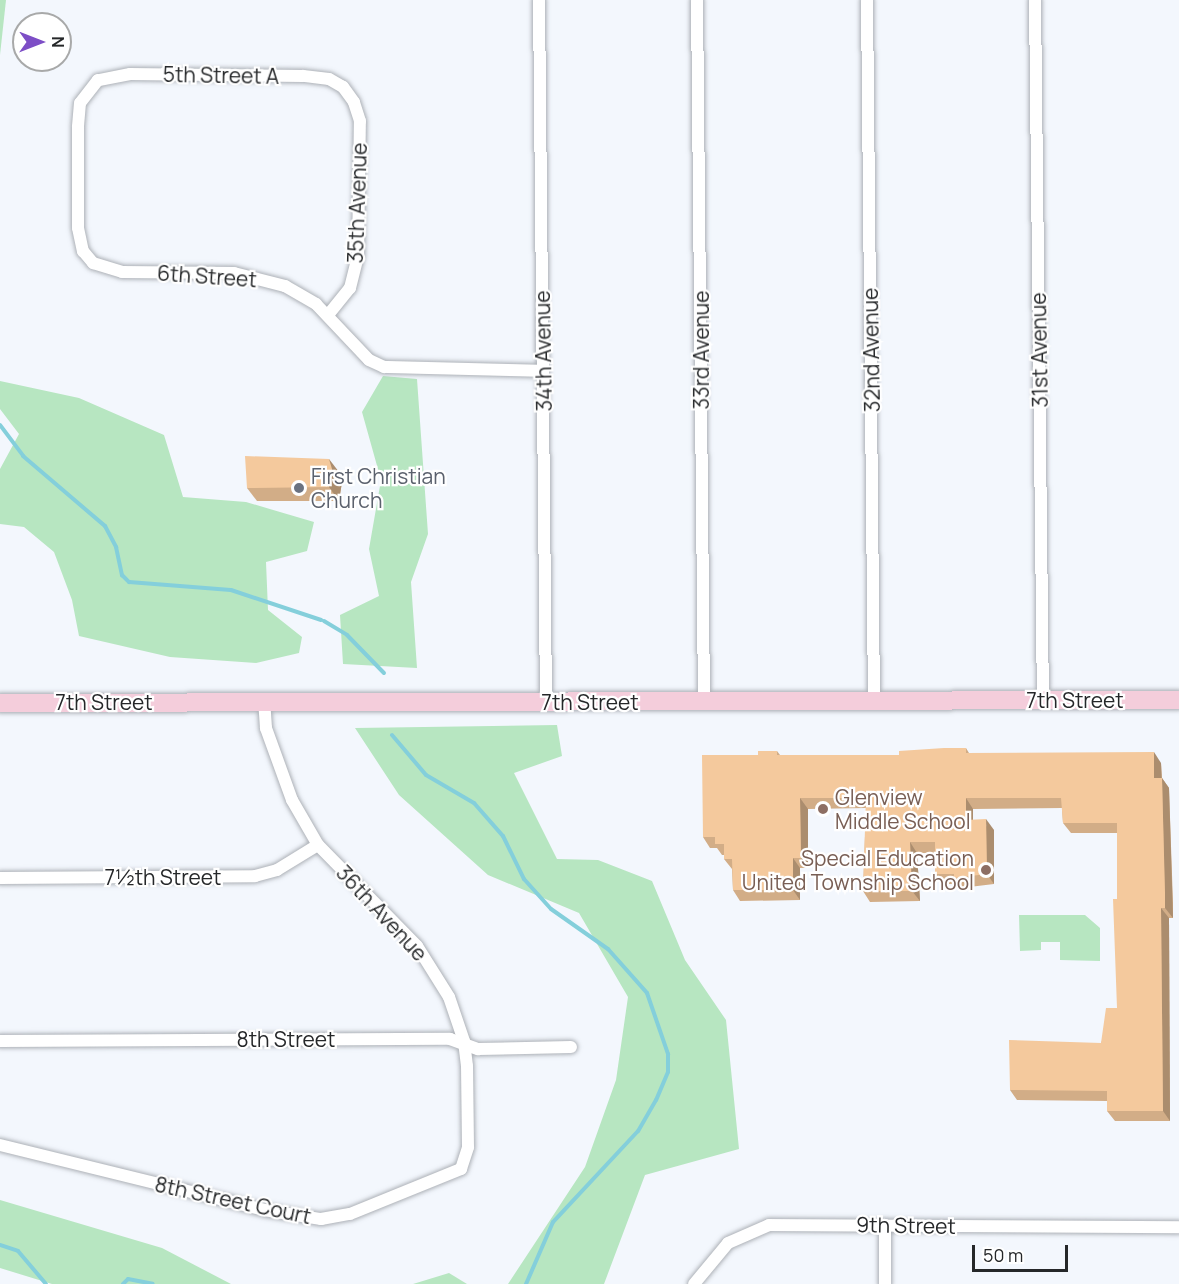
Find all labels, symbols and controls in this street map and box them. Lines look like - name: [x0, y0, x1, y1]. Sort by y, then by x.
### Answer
- north arrow: [12, 12, 72, 72]
- text: N: [47, 36, 69, 48]
- street label: 5th Street A: [163, 61, 279, 89]
- street label: 35th Avenue: [342, 142, 372, 264]
- street label: 6th Street: [156, 260, 258, 292]
- street label: 32nd Avenue: [857, 288, 885, 412]
- street label: 34th Avenue: [529, 290, 557, 412]
- street label: 33rd Avenue: [688, 290, 714, 410]
- street label: 31st Avenue: [1025, 292, 1053, 408]
- place label: First Christian Church: [311, 463, 446, 513]
- marker: First Christian Church: [292, 481, 306, 495]
- street label: 7th Street: [1026, 687, 1124, 713]
- street label: 7th Street: [55, 689, 153, 715]
- street label: 7th Street: [541, 689, 639, 715]
- place label: Glenview Middle School: [835, 784, 971, 834]
- marker: Glenview Middle School: [816, 802, 830, 816]
- place label: Special Education United Township School: [742, 845, 974, 895]
- street label: 36th Avenue: [331, 860, 433, 966]
- marker: Special Education United Township School: [979, 863, 993, 877]
- street label: 7½th Street: [105, 864, 221, 890]
- street label: 8th Street: [237, 1026, 335, 1052]
- street label: 8th Street Court: [153, 1171, 313, 1229]
- street label: 9th Street: [856, 1212, 956, 1238]
- scale bar: [975, 1233, 1071, 1271]
- text: 50 m: [983, 1243, 1023, 1267]

